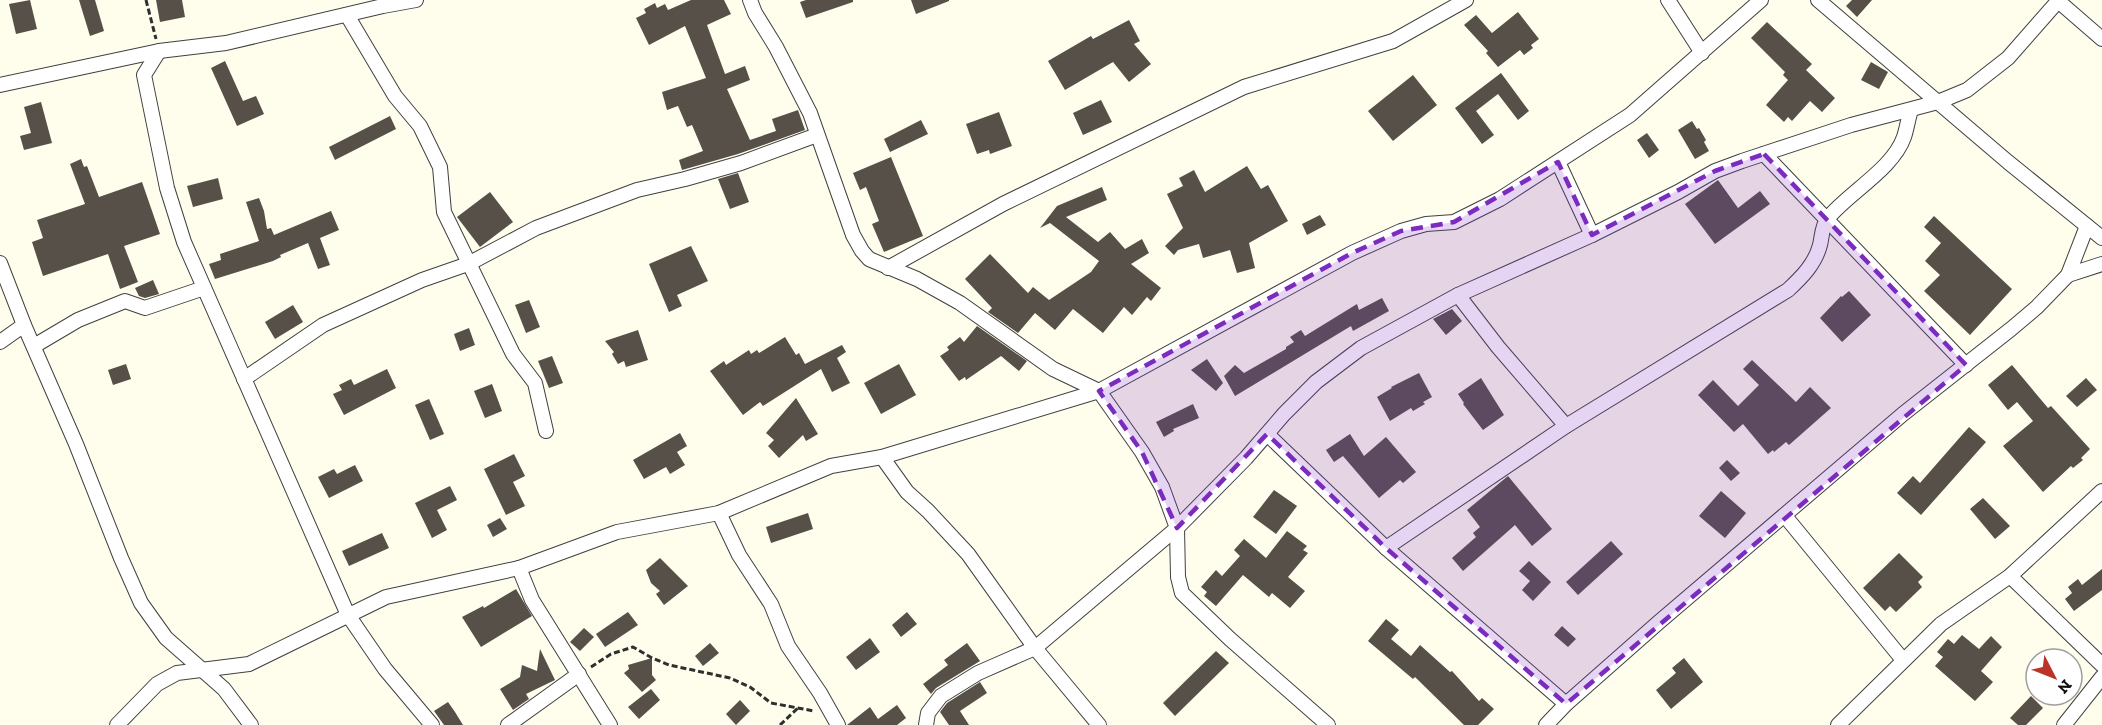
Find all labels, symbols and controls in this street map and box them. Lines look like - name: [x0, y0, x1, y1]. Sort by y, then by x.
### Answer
- north arrow: [2024, 647, 2084, 707]
- text: N: [2054, 676, 2076, 698]

